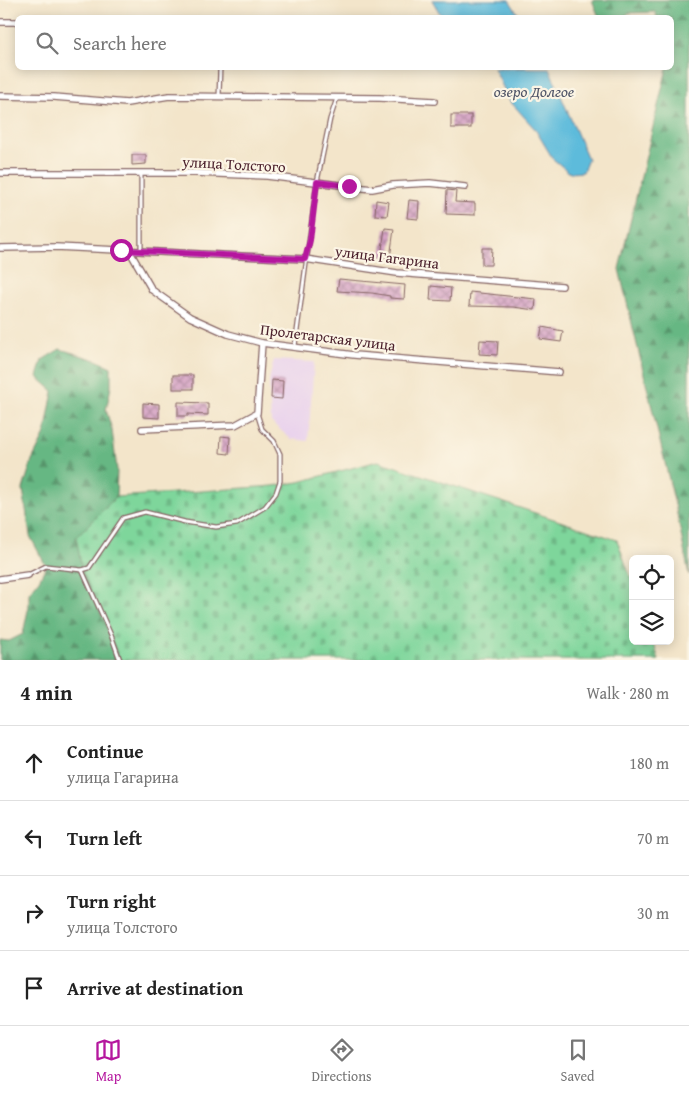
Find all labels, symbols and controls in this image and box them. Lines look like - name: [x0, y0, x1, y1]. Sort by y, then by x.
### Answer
- search box: [15, 15, 674, 70]
- icon: search: [33, 29, 61, 57]
- text: Search here: [73, 29, 167, 57]
- water label: озеро Долгое: [494, 79, 575, 103]
- street label: улица Толстого: [181, 151, 287, 177]
- route end: [338, 175, 361, 198]
- route start: [110, 239, 133, 262]
- street label: улица Гагарина: [333, 240, 441, 274]
- street label: Пролетарская улица: [259, 318, 398, 356]
- map controls: [629, 555, 674, 645]
- button: locate: [629, 555, 674, 600]
- button: layers: [629, 600, 674, 645]
- text: 4 min: [20, 677, 72, 708]
- text: Walk · 280 m: [586, 681, 669, 705]
- text: Continue: [67, 737, 144, 765]
- icon: ahead: [20, 749, 48, 777]
- text: 180 m: [629, 751, 669, 775]
- text: улица Гагарина: [67, 765, 179, 789]
- icon: left: [20, 824, 48, 852]
- text: Turn left: [67, 824, 142, 852]
- text: 70 m: [637, 826, 669, 850]
- text: Turn right: [67, 887, 156, 915]
- icon: right: [20, 899, 48, 927]
- text: 30 m: [637, 901, 669, 925]
- text: улица Толстого: [67, 915, 178, 939]
- icon: arrive: [20, 974, 48, 1002]
- text: Arrive at destination: [67, 974, 243, 1002]
- tab: Map: [94, 1036, 122, 1086]
- tab: Directions: [311, 1036, 372, 1086]
- tab: Saved: [561, 1036, 595, 1086]

